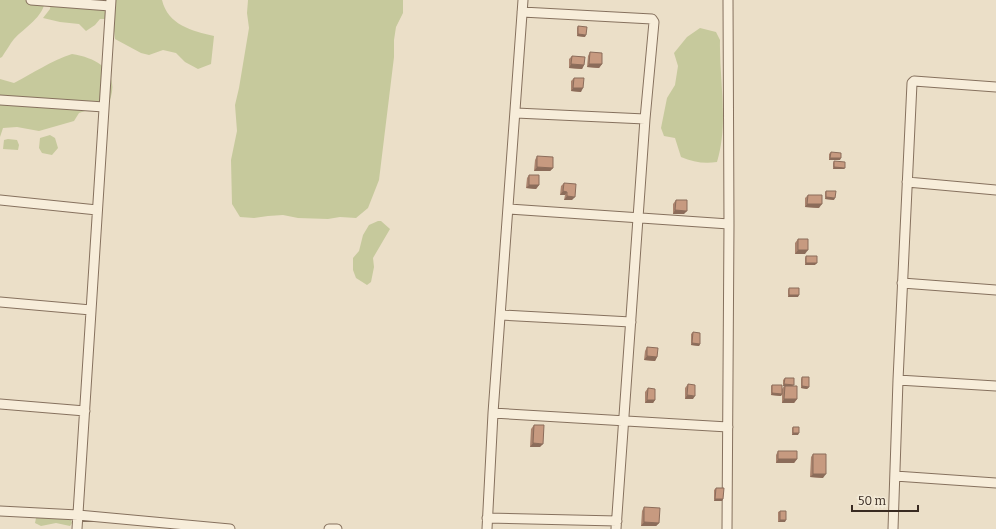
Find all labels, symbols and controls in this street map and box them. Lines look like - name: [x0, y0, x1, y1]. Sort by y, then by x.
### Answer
- scale bar: [852, 487, 918, 513]
- text: 50 m: [858, 494, 887, 508]

